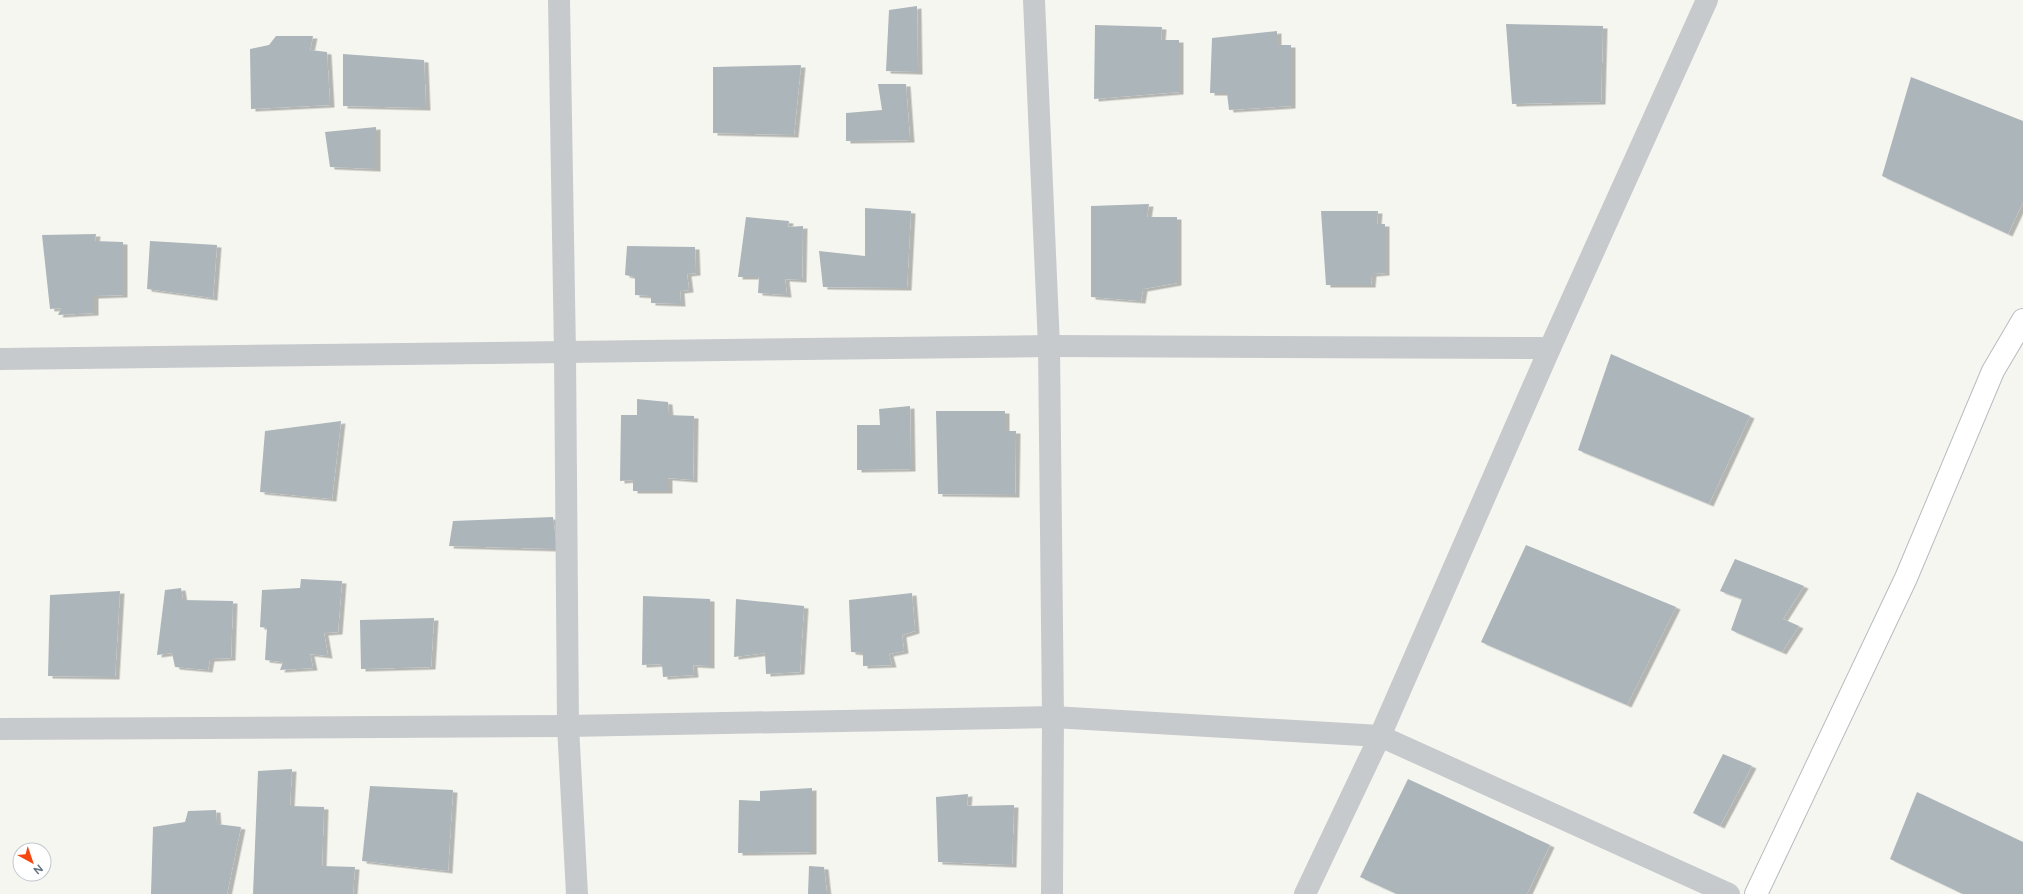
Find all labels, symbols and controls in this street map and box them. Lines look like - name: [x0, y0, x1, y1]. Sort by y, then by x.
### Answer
- north arrow: [12, 842, 52, 882]
- text: N: [31, 862, 46, 877]

